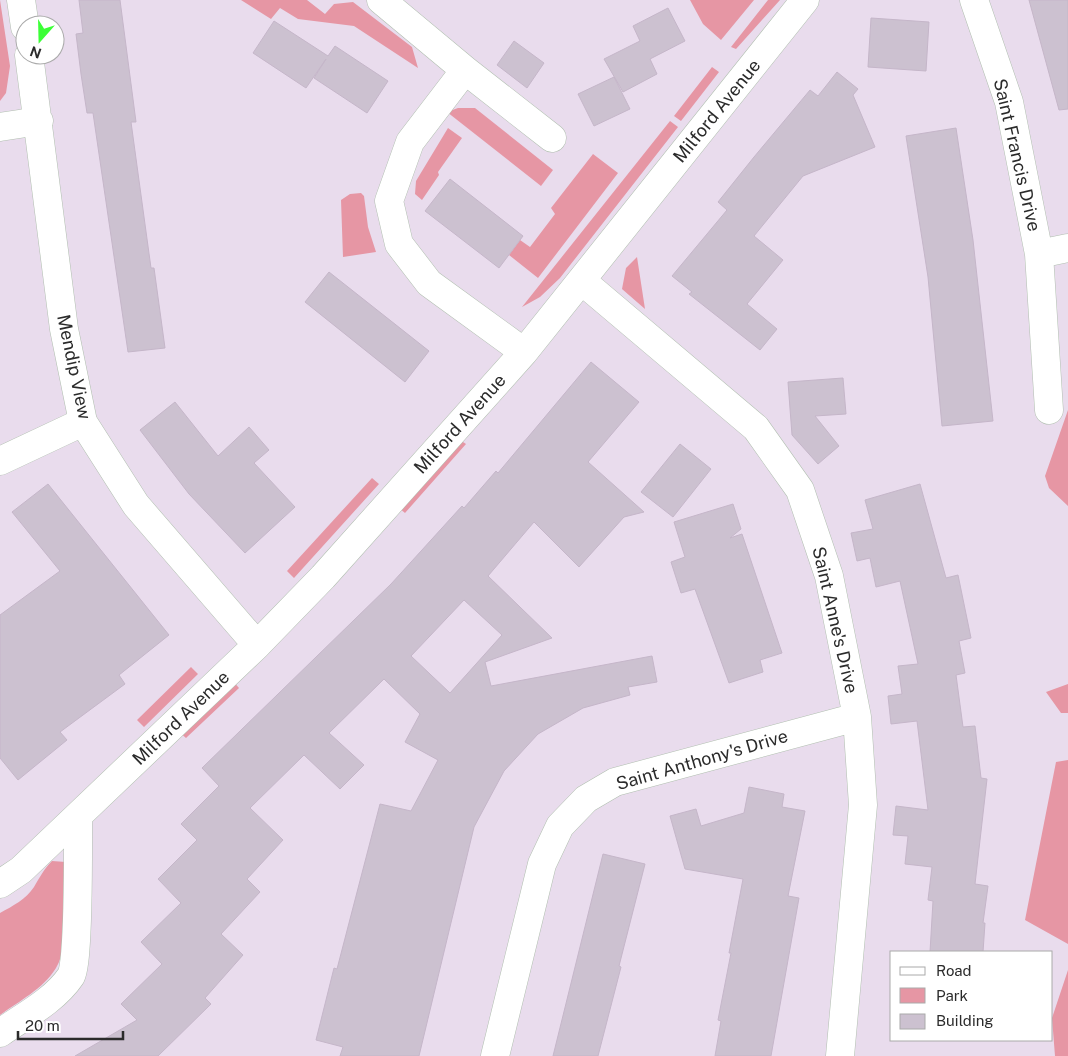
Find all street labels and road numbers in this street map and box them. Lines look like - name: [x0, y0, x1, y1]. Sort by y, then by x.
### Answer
- street label: Milford Avenue: [669, 55, 765, 166]
- street label: Saint Francis Drive: [990, 76, 1045, 233]
- street label: Mendip View: [53, 312, 96, 421]
- street label: Milford Avenue: [409, 370, 510, 478]
- street label: Saint Anne's Drive: [808, 544, 863, 695]
- street label: Milford Avenue: [128, 666, 233, 769]
- street label: Saint Anthony's Drive: [614, 725, 790, 794]

